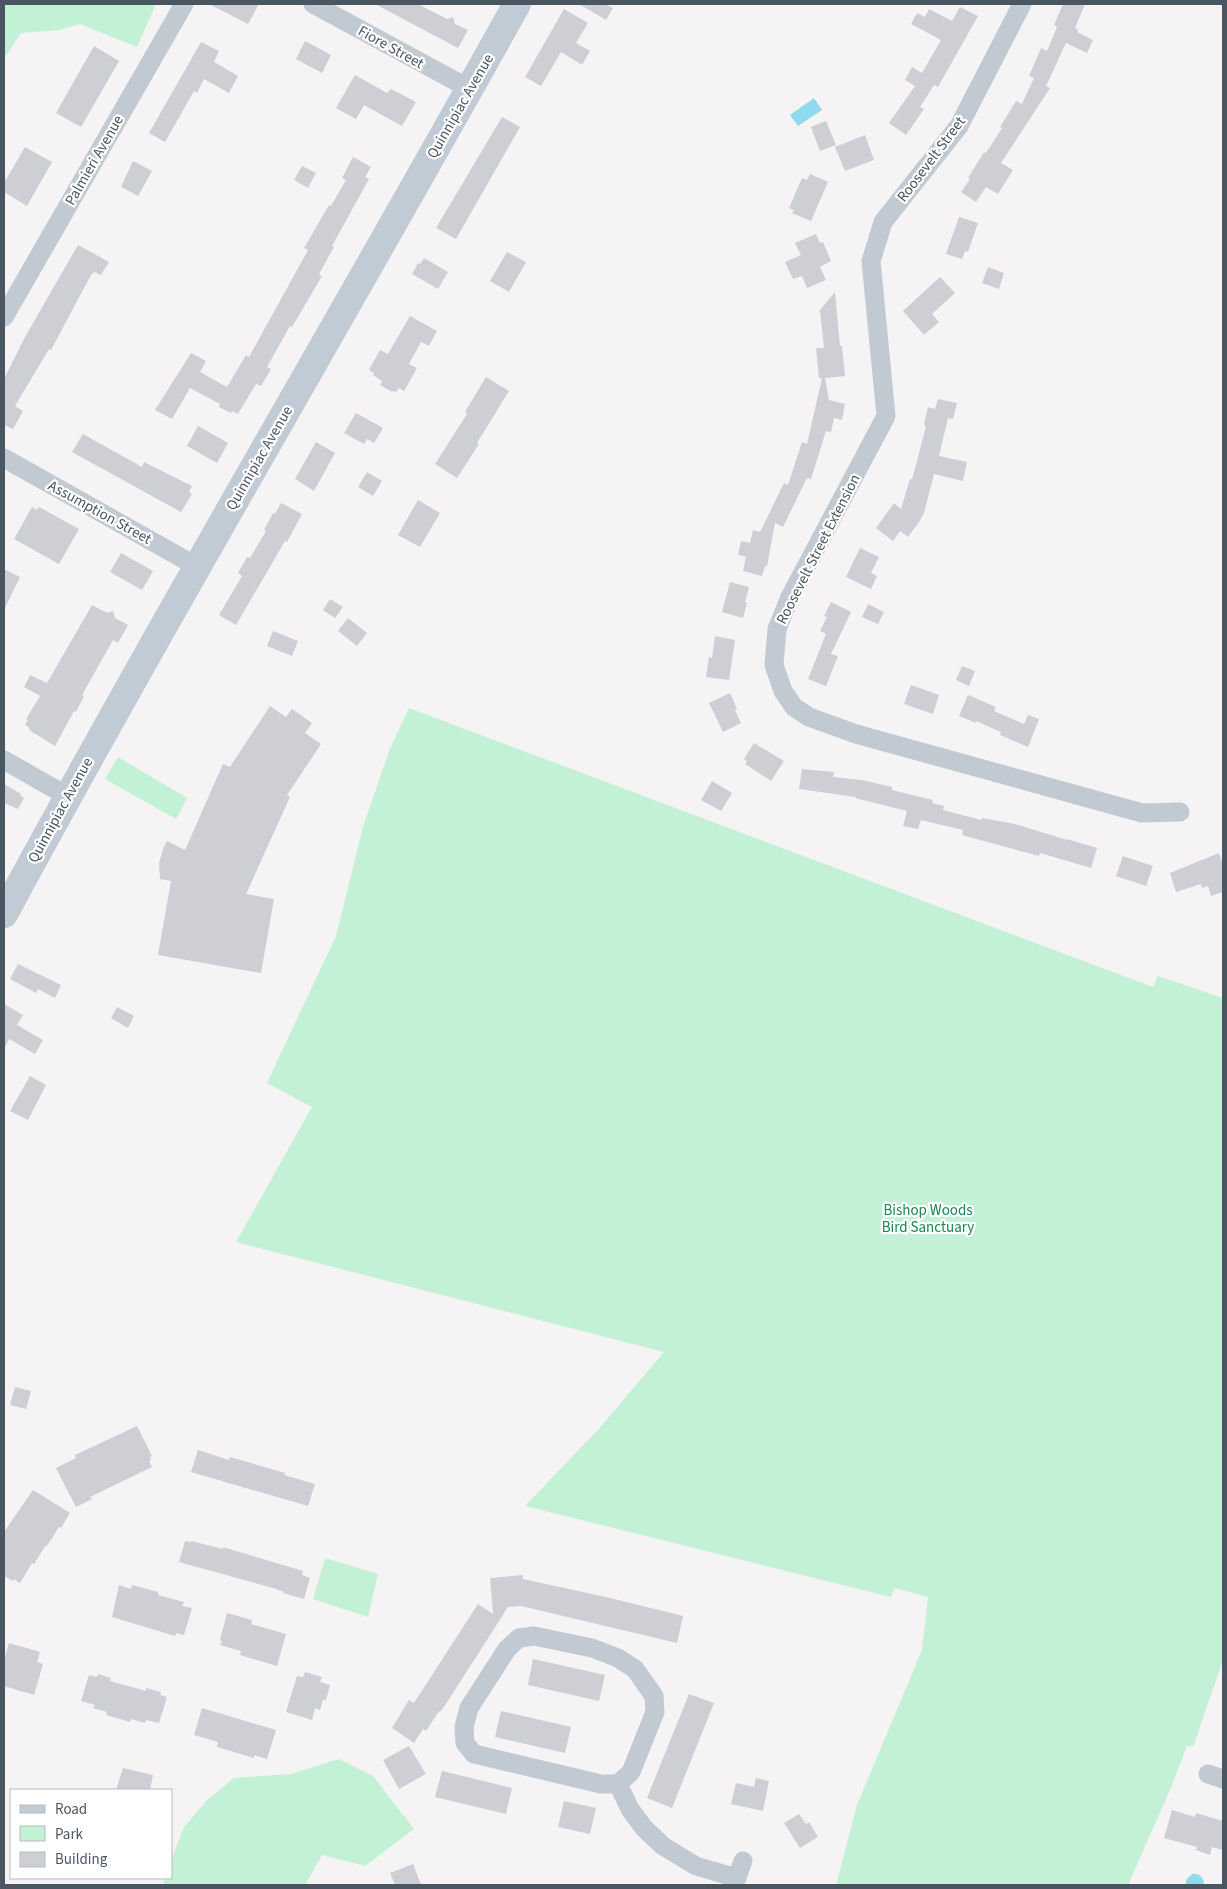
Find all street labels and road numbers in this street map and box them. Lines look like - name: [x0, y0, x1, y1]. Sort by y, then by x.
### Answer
- street label: Fiore Street: [354, 21, 427, 74]
- street label: Quinnipiac Avenue: [422, 50, 499, 162]
- street label: Palmieri Avenue: [60, 111, 129, 209]
- street label: Roosevelt Street: [892, 112, 971, 206]
- street label: Quinnipiac Avenue: [221, 402, 298, 514]
- street label: Roosevelt Street Extension: [771, 471, 865, 628]
- street label: Assumption Street: [44, 475, 155, 550]
- street label: Quinnipiac Avenue: [23, 754, 98, 867]

